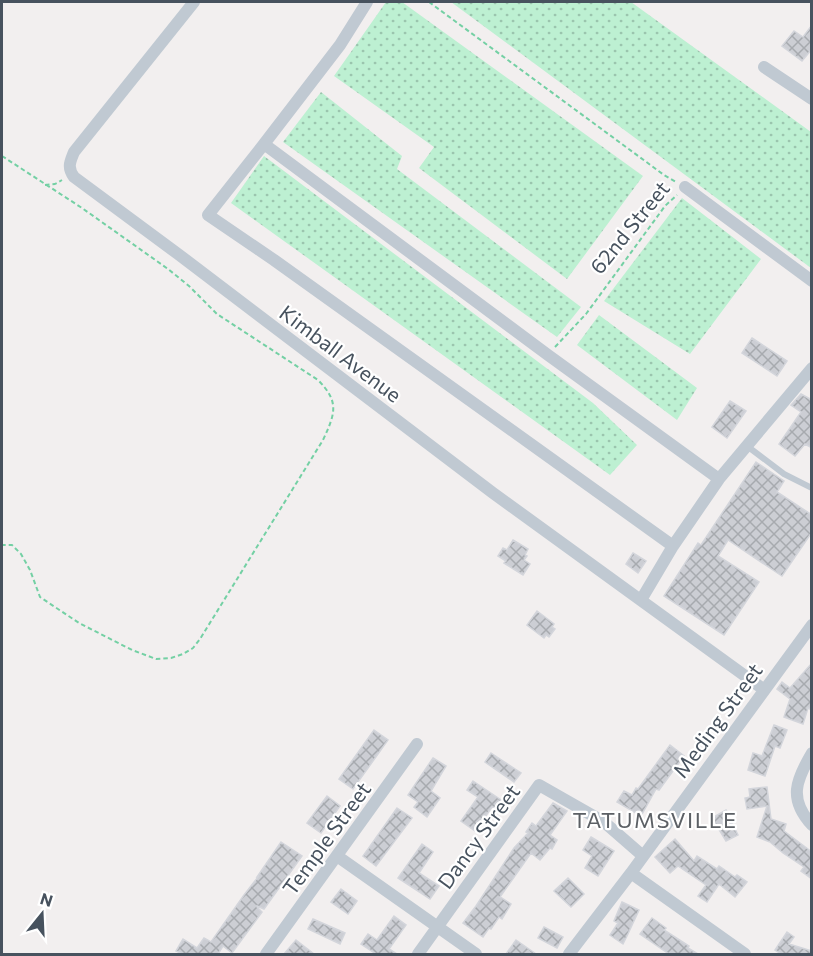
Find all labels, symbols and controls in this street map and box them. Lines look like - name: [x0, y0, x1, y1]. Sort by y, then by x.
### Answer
- street label: 62nd Street: [584, 176, 674, 278]
- street label: Kimball Avenue: [275, 299, 407, 407]
- street label: Meding Street: [667, 658, 767, 782]
- street label: Temple Street: [277, 777, 375, 899]
- street label: Dancy Street: [432, 779, 524, 893]
- district label: TATUMSVILLE: [573, 806, 737, 833]
- north arrow: [12, 884, 72, 944]
- text: N: [38, 888, 55, 910]

